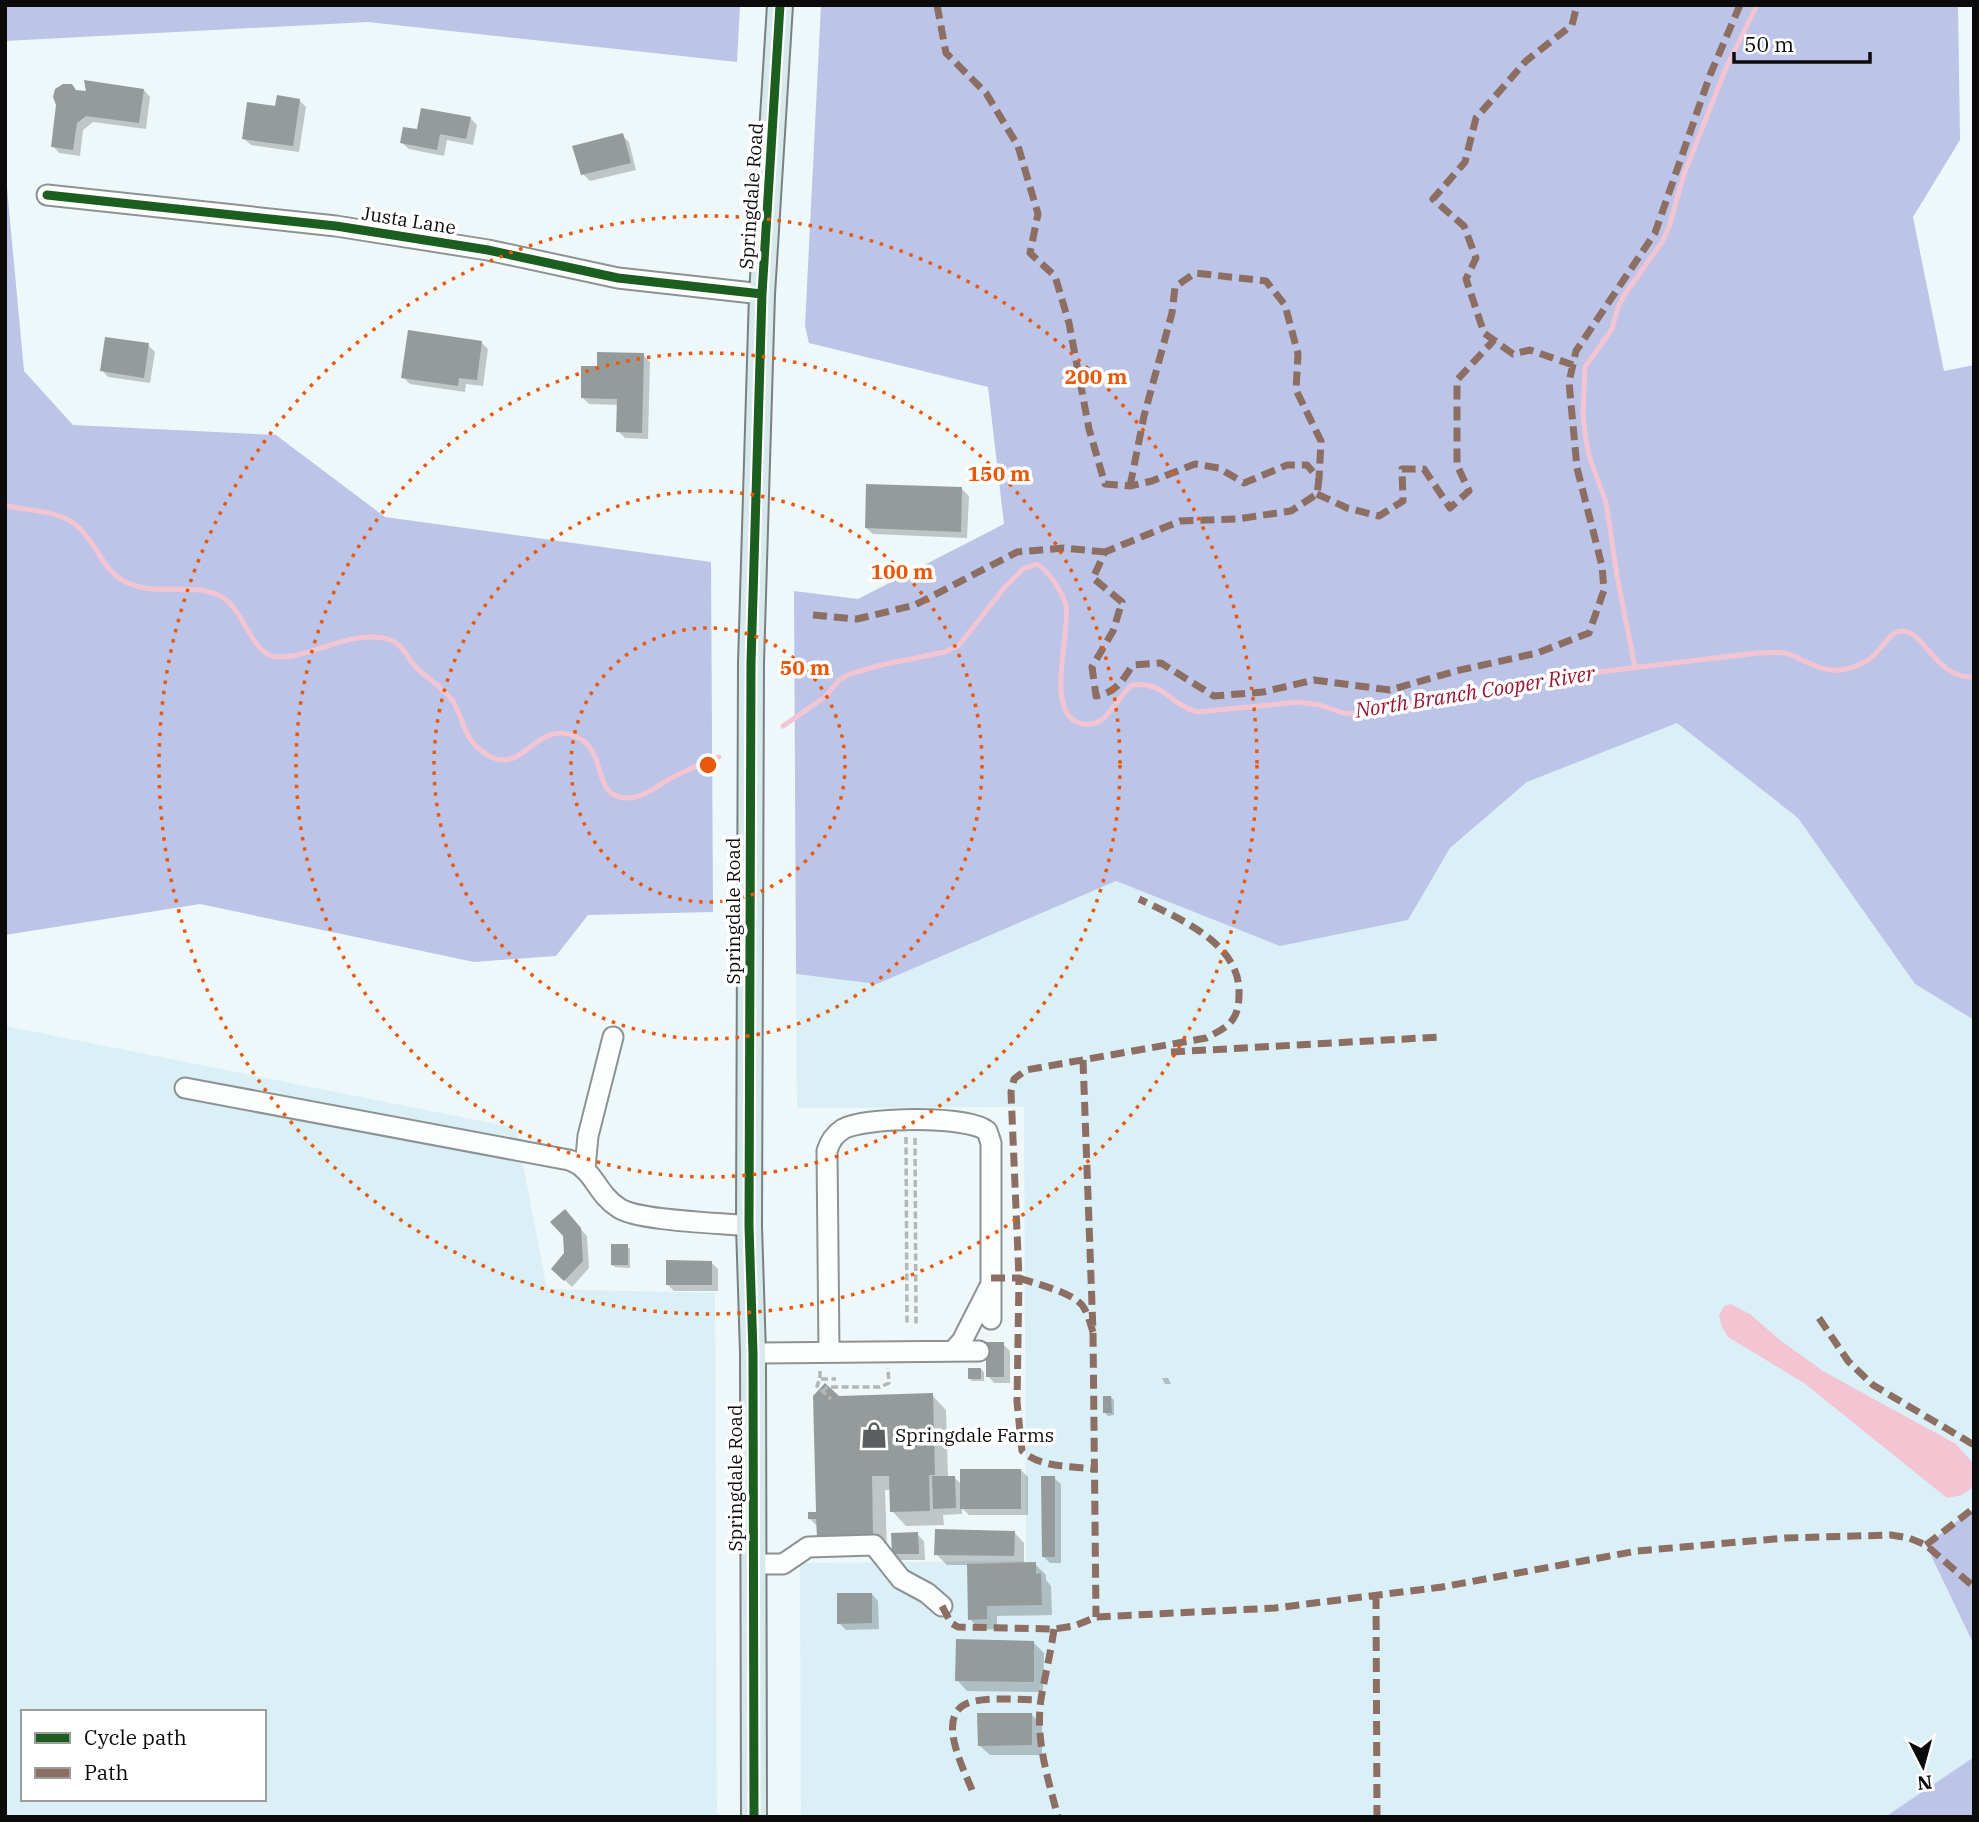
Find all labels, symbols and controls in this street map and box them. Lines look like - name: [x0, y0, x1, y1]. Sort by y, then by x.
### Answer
- scale bar: [1734, 21, 1870, 65]
- text: 50 m: [1744, 30, 1794, 58]
- street label: Springdale Road: [734, 122, 768, 270]
- street label: Justa Lane: [360, 201, 458, 239]
- text: 200 m: [1064, 362, 1128, 390]
- text: 150 m: [967, 459, 1031, 487]
- text: 100 m: [870, 557, 934, 585]
- text: 50 m: [780, 653, 830, 681]
- water label: North Branch Cooper River: [1352, 658, 1597, 724]
- centre of rings: [696, 753, 720, 777]
- street label: Springdale Road: [721, 837, 745, 985]
- street label: Springdale Road: [723, 1404, 747, 1552]
- shop icon: Springdale Farms: [859, 1420, 889, 1450]
- place label: Springdale Farms: [895, 1423, 1054, 1447]
- legend: [21, 1710, 266, 1801]
- text: Cycle path: [84, 1723, 187, 1751]
- north arrow: [1888, 1731, 1958, 1801]
- text: Path: [84, 1758, 129, 1786]
- text: N: [1916, 1770, 1934, 1796]

